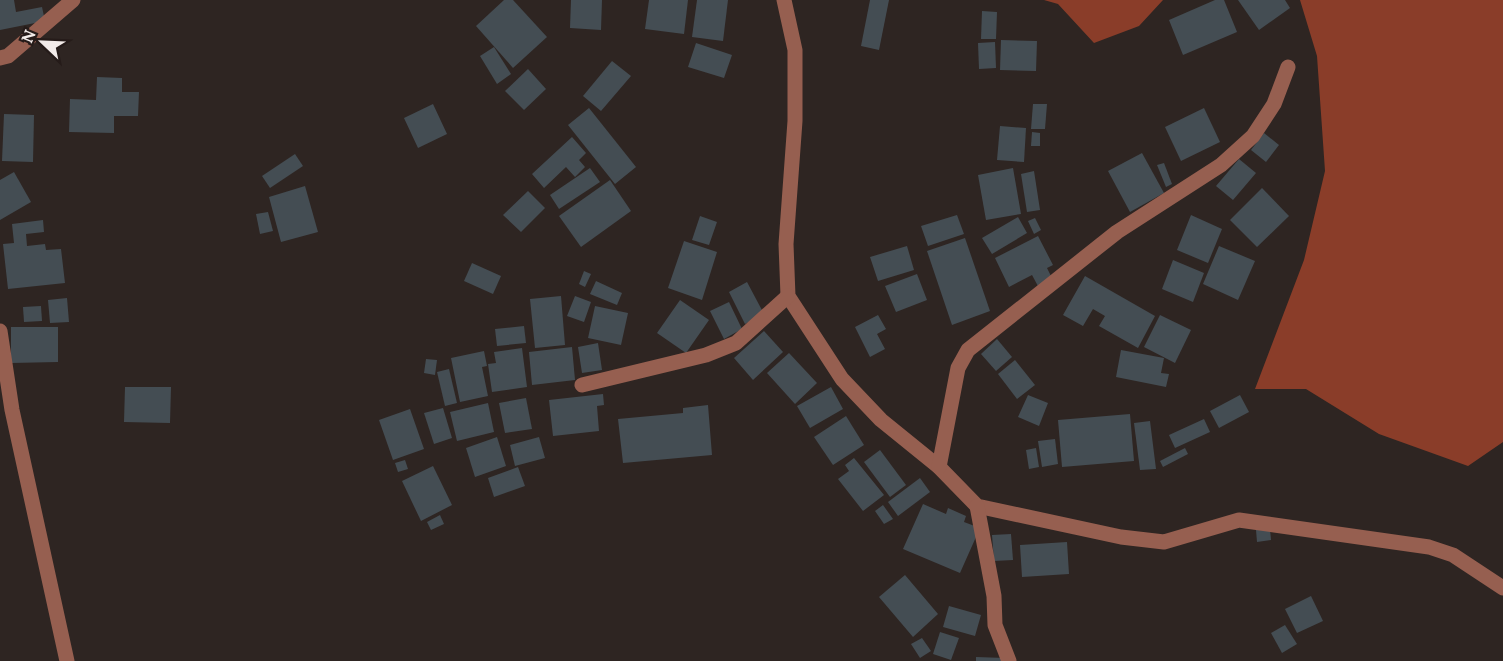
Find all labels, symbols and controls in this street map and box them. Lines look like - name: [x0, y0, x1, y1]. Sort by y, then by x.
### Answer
- north arrow: [12, 12, 72, 72]
- text: N: [17, 27, 40, 46]

